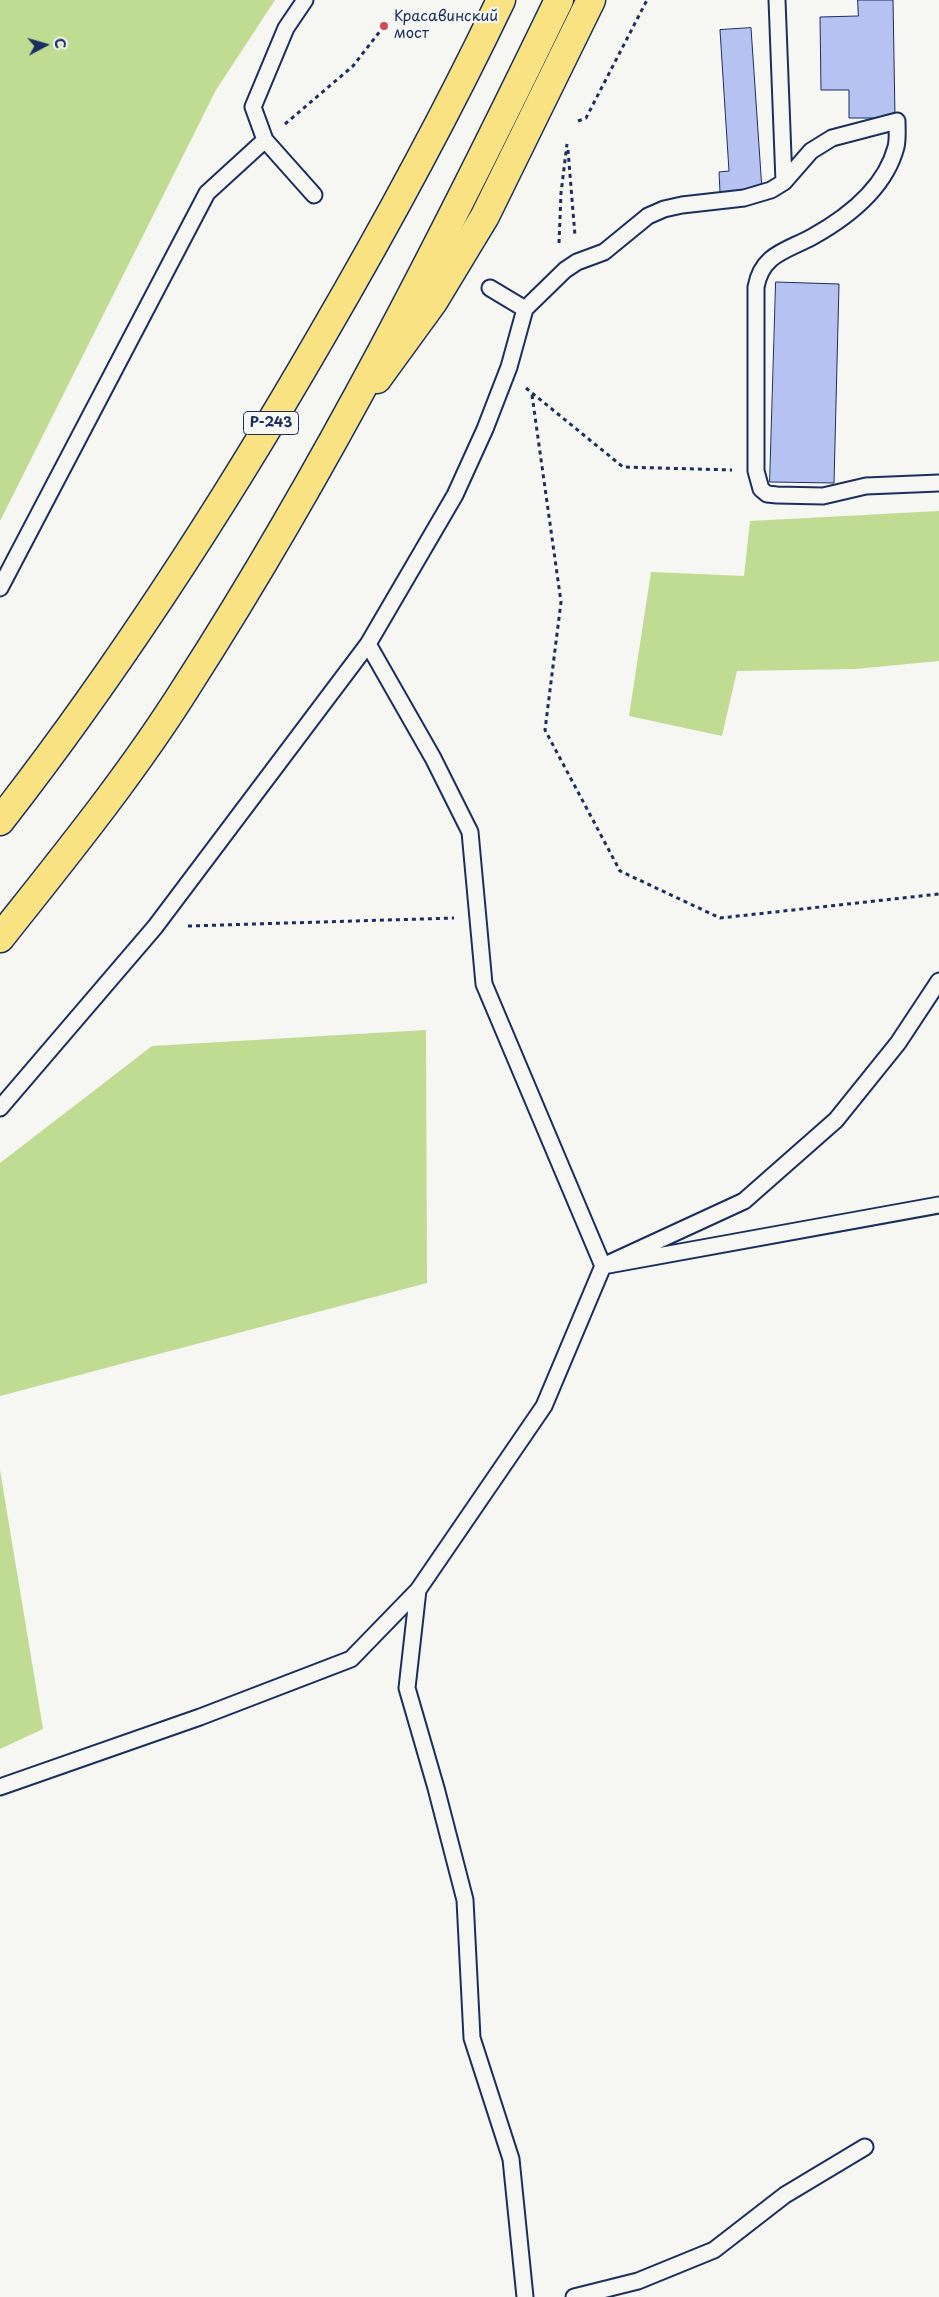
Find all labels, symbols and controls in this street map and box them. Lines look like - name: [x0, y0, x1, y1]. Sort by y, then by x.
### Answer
- place label: Красавинский мост: [394, 8, 498, 43]
- north arrow: [20, 20, 70, 70]
- marker: Красавинский мост: [378, 20, 390, 32]
- text: С: [49, 37, 71, 50]
- road number: Р-243: [244, 412, 298, 434]

